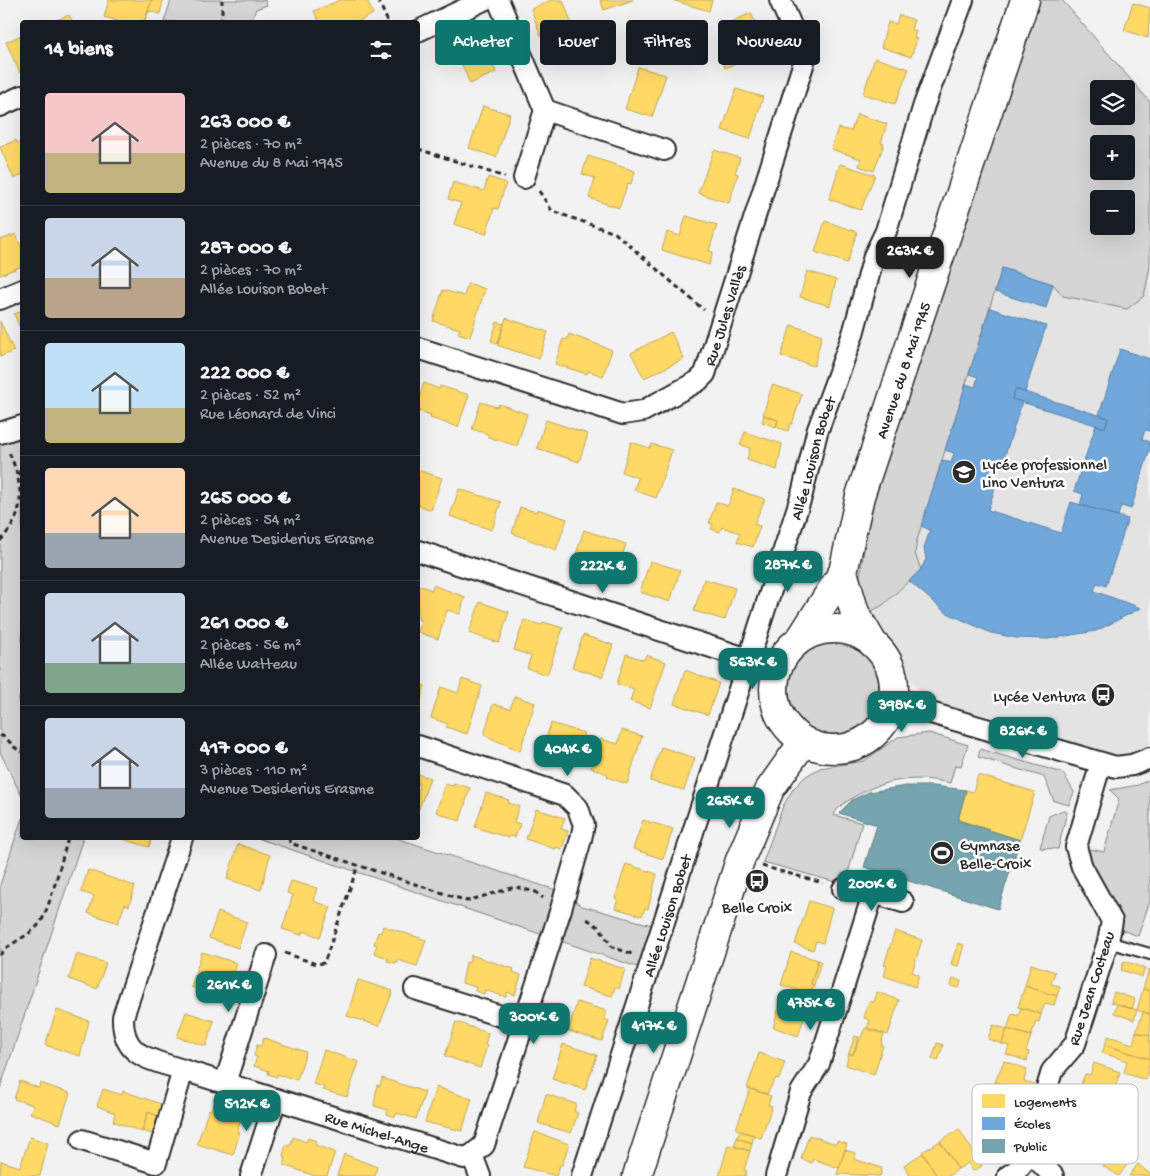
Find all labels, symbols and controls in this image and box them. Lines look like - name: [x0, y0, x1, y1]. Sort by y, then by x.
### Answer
- chip: Acheter: [435, 20, 530, 65]
- chip: Louer: [540, 20, 616, 65]
- chip: Filtres: [626, 20, 708, 65]
- chip: Nouveau: [718, 20, 820, 65]
- icon: filters: [367, 36, 395, 64]
- text: 14 biens: [45, 38, 113, 63]
- map controls: [1090, 80, 1135, 235]
- button: layers: [1090, 80, 1135, 125]
- text: 263 000 €: [200, 111, 290, 136]
- icon: home: [85, 113, 145, 173]
- button: +: [1090, 135, 1135, 180]
- text: 2 pièces · 70 m²: [200, 136, 302, 155]
- text: Avenue du 8 Mai 1945: [200, 155, 343, 174]
- button: −: [1090, 190, 1135, 235]
- pin: 263K €: [869, 236, 951, 279]
- text: 287 000 €: [200, 237, 291, 262]
- icon: home: [85, 238, 145, 298]
- text: 263K €: [887, 243, 933, 262]
- text: 2 pièces · 70 m²: [200, 262, 302, 281]
- street label: Rue Jules Vallès: [702, 262, 752, 369]
- text: Allée Louison Bobet: [200, 281, 327, 300]
- street label: Avenue du 8 Mai 1945: [874, 300, 937, 442]
- text: 222 000 €: [200, 362, 289, 387]
- icon: home: [85, 363, 145, 423]
- text: 2 pièces · 52 m²: [200, 387, 301, 406]
- street label: Allée Louison Bobet: [788, 394, 843, 523]
- text: Rue Léonard de Vinci: [200, 406, 336, 425]
- place label: Lycée professionnel Lino Ventura: [982, 457, 1107, 494]
- school or university icon: Lycée professionnel Lino Ventura: [951, 459, 977, 485]
- text: 265 000 €: [200, 487, 290, 512]
- icon: home: [85, 488, 145, 548]
- text: 2 pièces · 54 m²: [200, 512, 301, 531]
- text: Avenue Desiderius Erasme: [200, 531, 374, 550]
- pin: 287K €: [747, 550, 829, 593]
- pin: 222K €: [562, 552, 644, 594]
- text: 287K €: [764, 557, 812, 576]
- text: 222K €: [580, 558, 626, 577]
- text: 261 000 €: [200, 612, 288, 637]
- icon: home: [85, 613, 145, 673]
- text: 2 pièces · 56 m²: [200, 637, 301, 656]
- pin: 563K €: [712, 648, 794, 690]
- text: 563K €: [730, 654, 776, 673]
- text: Allée Watteau: [200, 656, 297, 675]
- bus stop icon: Lycée Ventura: [1090, 682, 1116, 708]
- place label: Lycée Ventura: [993, 689, 1087, 708]
- pin: 398K €: [861, 690, 943, 733]
- text: 398K €: [878, 697, 926, 716]
- pin: 826K €: [982, 716, 1064, 759]
- text: 826K €: [1000, 723, 1046, 742]
- pin: 404K €: [527, 734, 609, 777]
- text: 417 000 €: [200, 737, 288, 762]
- icon: home: [85, 738, 145, 798]
- text: 404K €: [545, 741, 591, 760]
- text: 3 pièces · 110 m²: [200, 762, 307, 781]
- text: Avenue Desiderius Erasme: [200, 781, 374, 800]
- pin: 265K €: [689, 786, 771, 829]
- text: 265K €: [707, 793, 753, 812]
- place label: Gymnase Belle-Croix: [959, 838, 1032, 875]
- sports icon: Gymnase Belle-Croix: [929, 840, 955, 866]
- street label: Allée Louison Bobet: [641, 851, 698, 980]
- bus stop icon: Belle Croix: [744, 868, 770, 894]
- pin: 200K €: [831, 870, 913, 912]
- text: 200K €: [848, 876, 896, 895]
- place label: Belle Croix: [721, 900, 793, 919]
- street label: Rue Jean Cocteau: [1066, 929, 1121, 1048]
- pin: 261K €: [188, 970, 270, 1013]
- text: 261K €: [207, 977, 251, 996]
- pin: 475K €: [770, 988, 852, 1031]
- text: 475K €: [788, 995, 834, 1014]
- pin: 300K €: [493, 1002, 575, 1045]
- text: 300K €: [510, 1009, 558, 1028]
- pin: 417K €: [613, 1012, 695, 1054]
- text: 417K €: [632, 1018, 676, 1037]
- legend: [972, 1084, 1138, 1164]
- pin: 512K €: [206, 1090, 288, 1132]
- text: Logements: [1014, 1095, 1077, 1112]
- text: 512K €: [225, 1096, 269, 1115]
- street label: Rue Michel-Ange: [322, 1109, 431, 1160]
- text: Écoles: [1014, 1117, 1051, 1134]
- text: Public: [1013, 1140, 1048, 1157]

